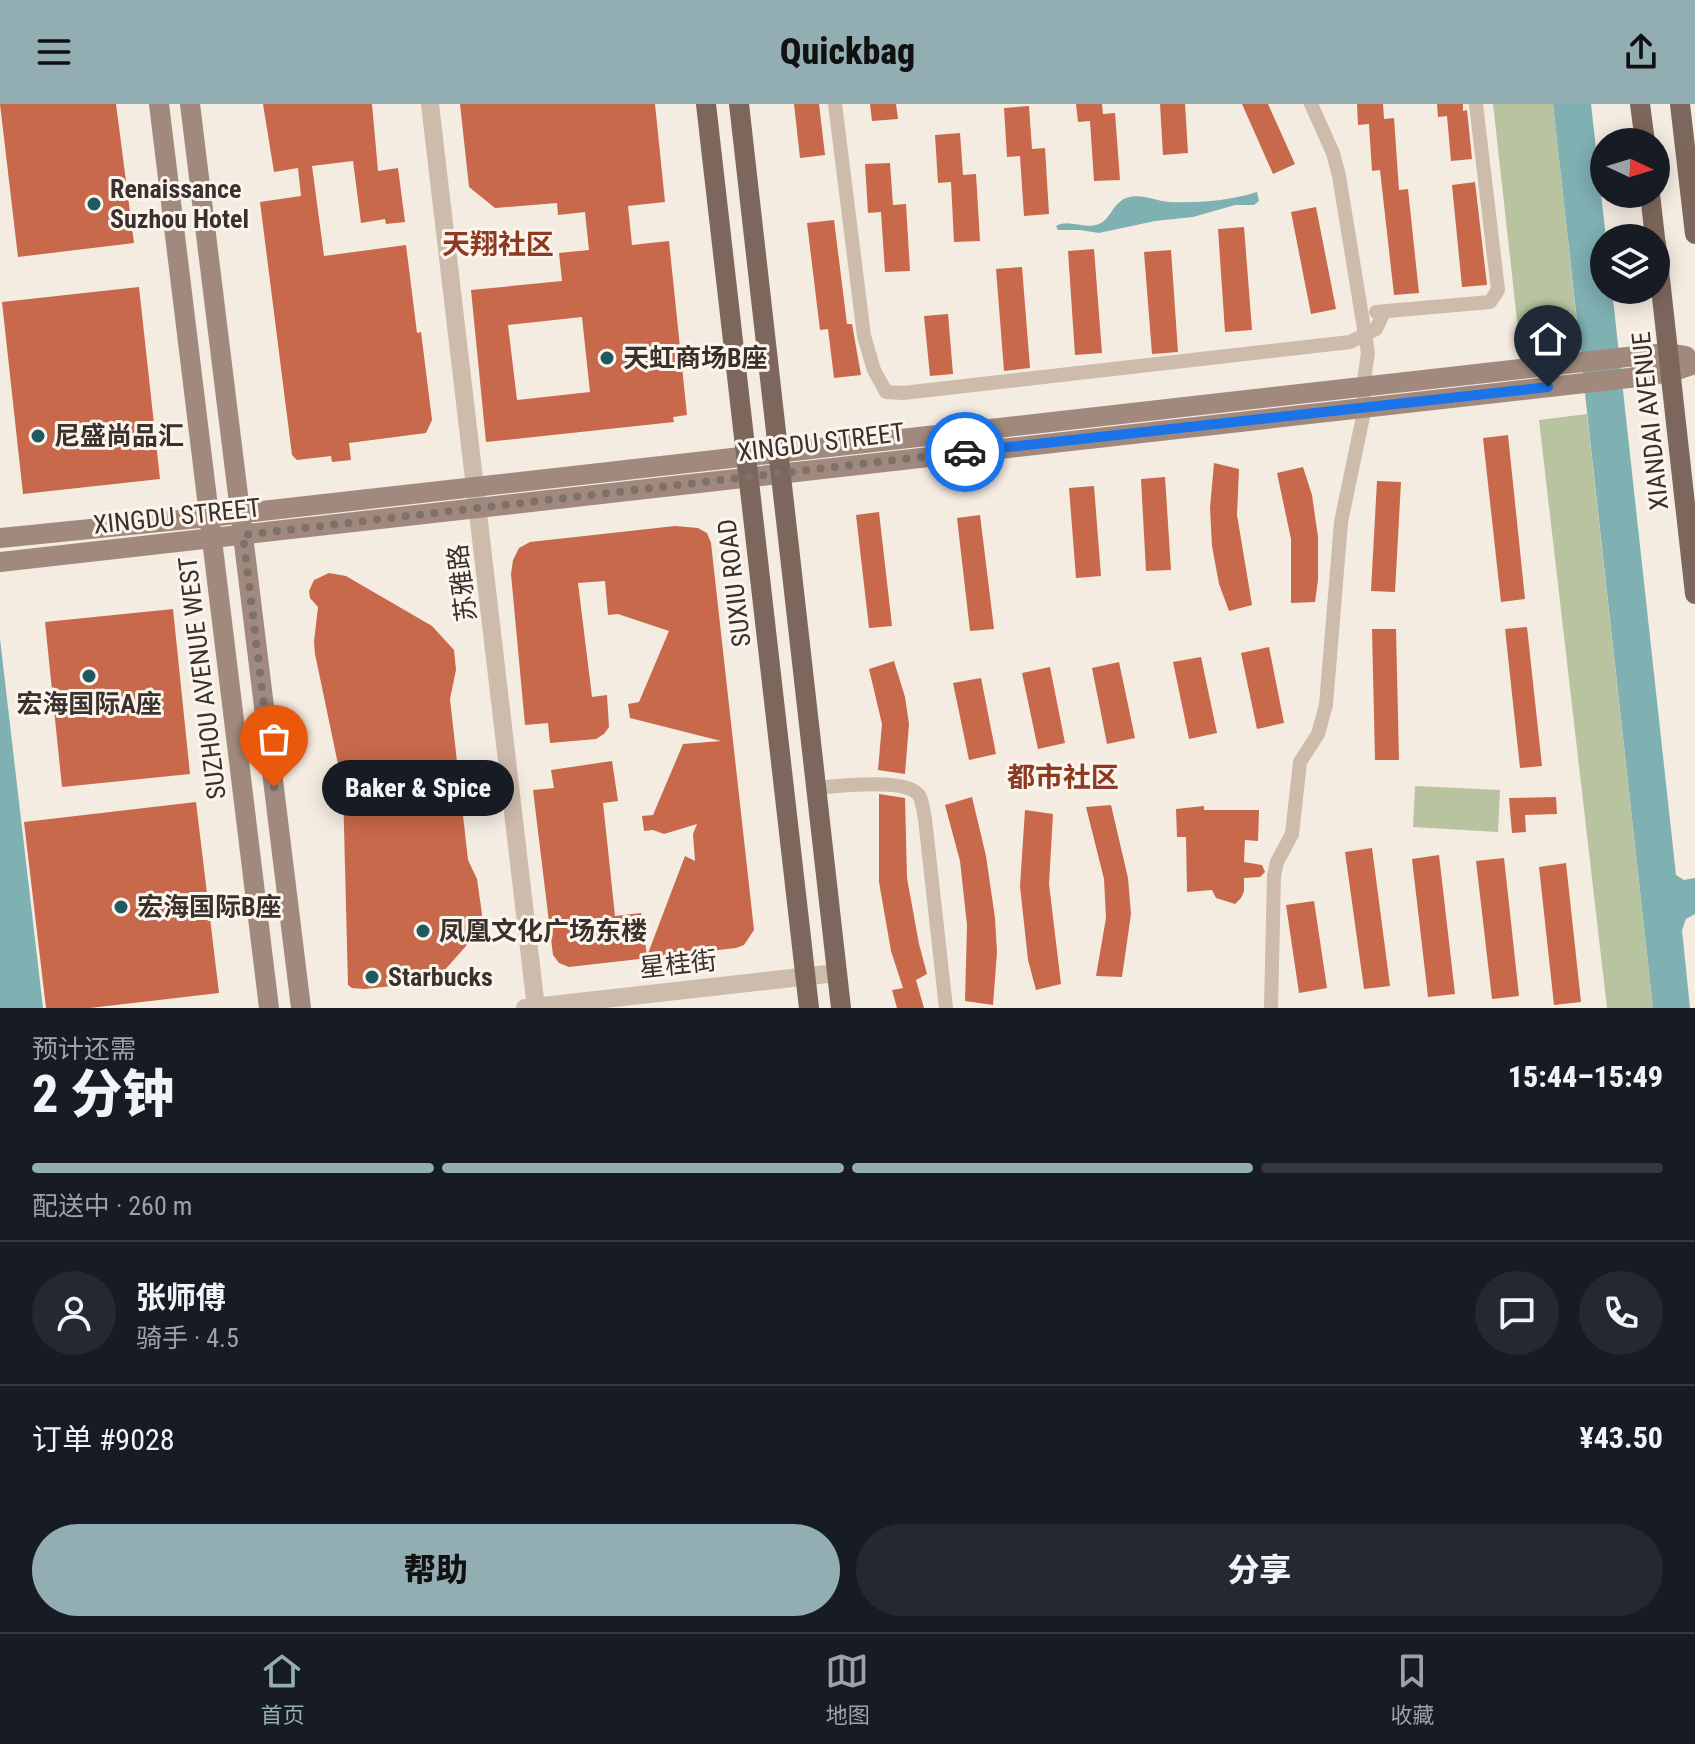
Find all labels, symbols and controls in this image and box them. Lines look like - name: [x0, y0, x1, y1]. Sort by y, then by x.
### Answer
- icon: menu: [32, 30, 76, 74]
- icon: share: [1619, 30, 1663, 74]
- text: Quickbag: [780, 31, 915, 73]
- north arrow: [1590, 128, 1670, 208]
- map controls: [1590, 128, 1670, 304]
- place label: Renaissance Suzhou Hotel: [110, 174, 249, 234]
- marker: Renaissance Suzhou Hotel: [85, 195, 103, 213]
- button: layers: [1590, 224, 1670, 304]
- district label: 天翔社区: [442, 228, 554, 261]
- pin: [1514, 305, 1582, 387]
- icon: home: [1526, 317, 1570, 361]
- street label: XIANDAI AVENUE: [1626, 330, 1674, 512]
- place label: 天虹商场B座: [623, 343, 768, 373]
- marker: 天虹商场B座: [598, 349, 616, 367]
- courier: [925, 412, 1005, 492]
- street label: XINGDU STREET: [736, 417, 906, 467]
- place label: 尼盛尚品汇: [54, 421, 184, 451]
- marker: 尼盛尚品汇: [29, 427, 47, 445]
- icon: car: [943, 430, 987, 474]
- street label: XINGDU STREET: [92, 492, 262, 540]
- street label: SUXIU ROAD: [711, 517, 757, 649]
- street label: 苏雅路: [442, 542, 482, 624]
- street label: SUZHOU AVENUE WEST: [172, 555, 232, 801]
- marker: 宏海国际A座: [80, 667, 98, 685]
- place label: 宏海国际A座: [16, 689, 162, 719]
- pin: [240, 705, 308, 787]
- icon: bag: [252, 717, 296, 761]
- callout: Baker & Spice: [322, 759, 514, 815]
- district label: 都市社区: [1007, 761, 1119, 794]
- text: Baker & Spice: [345, 773, 491, 803]
- place label: 宏海国际B座: [137, 892, 282, 922]
- marker: 宏海国际B座: [112, 898, 130, 916]
- place label: 凤凰文化广场东楼: [439, 916, 647, 946]
- marker: 凤凰文化广场东楼: [414, 922, 432, 940]
- street label: 星桂街: [638, 945, 718, 983]
- place label: Starbucks: [388, 962, 493, 992]
- marker: Starbucks: [363, 968, 381, 986]
- text: 预计还需: [32, 1034, 136, 1064]
- text: 15:44–15:49: [1508, 1059, 1663, 1094]
- text: 2 分钟: [32, 1064, 174, 1125]
- text: 配送中 · 260 m: [32, 1191, 192, 1221]
- button: person: [32, 1271, 116, 1355]
- button: chat: [1475, 1271, 1559, 1355]
- button: phone: [1579, 1271, 1663, 1355]
- text: 张师傅: [136, 1280, 226, 1315]
- text: 骑手 · 4.5: [136, 1323, 239, 1353]
- text: ¥43.50: [1579, 1420, 1663, 1455]
- text: 订单 #9028: [32, 1422, 175, 1457]
- button: 帮助: [32, 1524, 840, 1616]
- button: 分享: [856, 1524, 1663, 1616]
- tab: 首页: [260, 1649, 305, 1729]
- tab: 地图: [825, 1649, 870, 1729]
- tab: 收藏: [1390, 1649, 1435, 1729]

